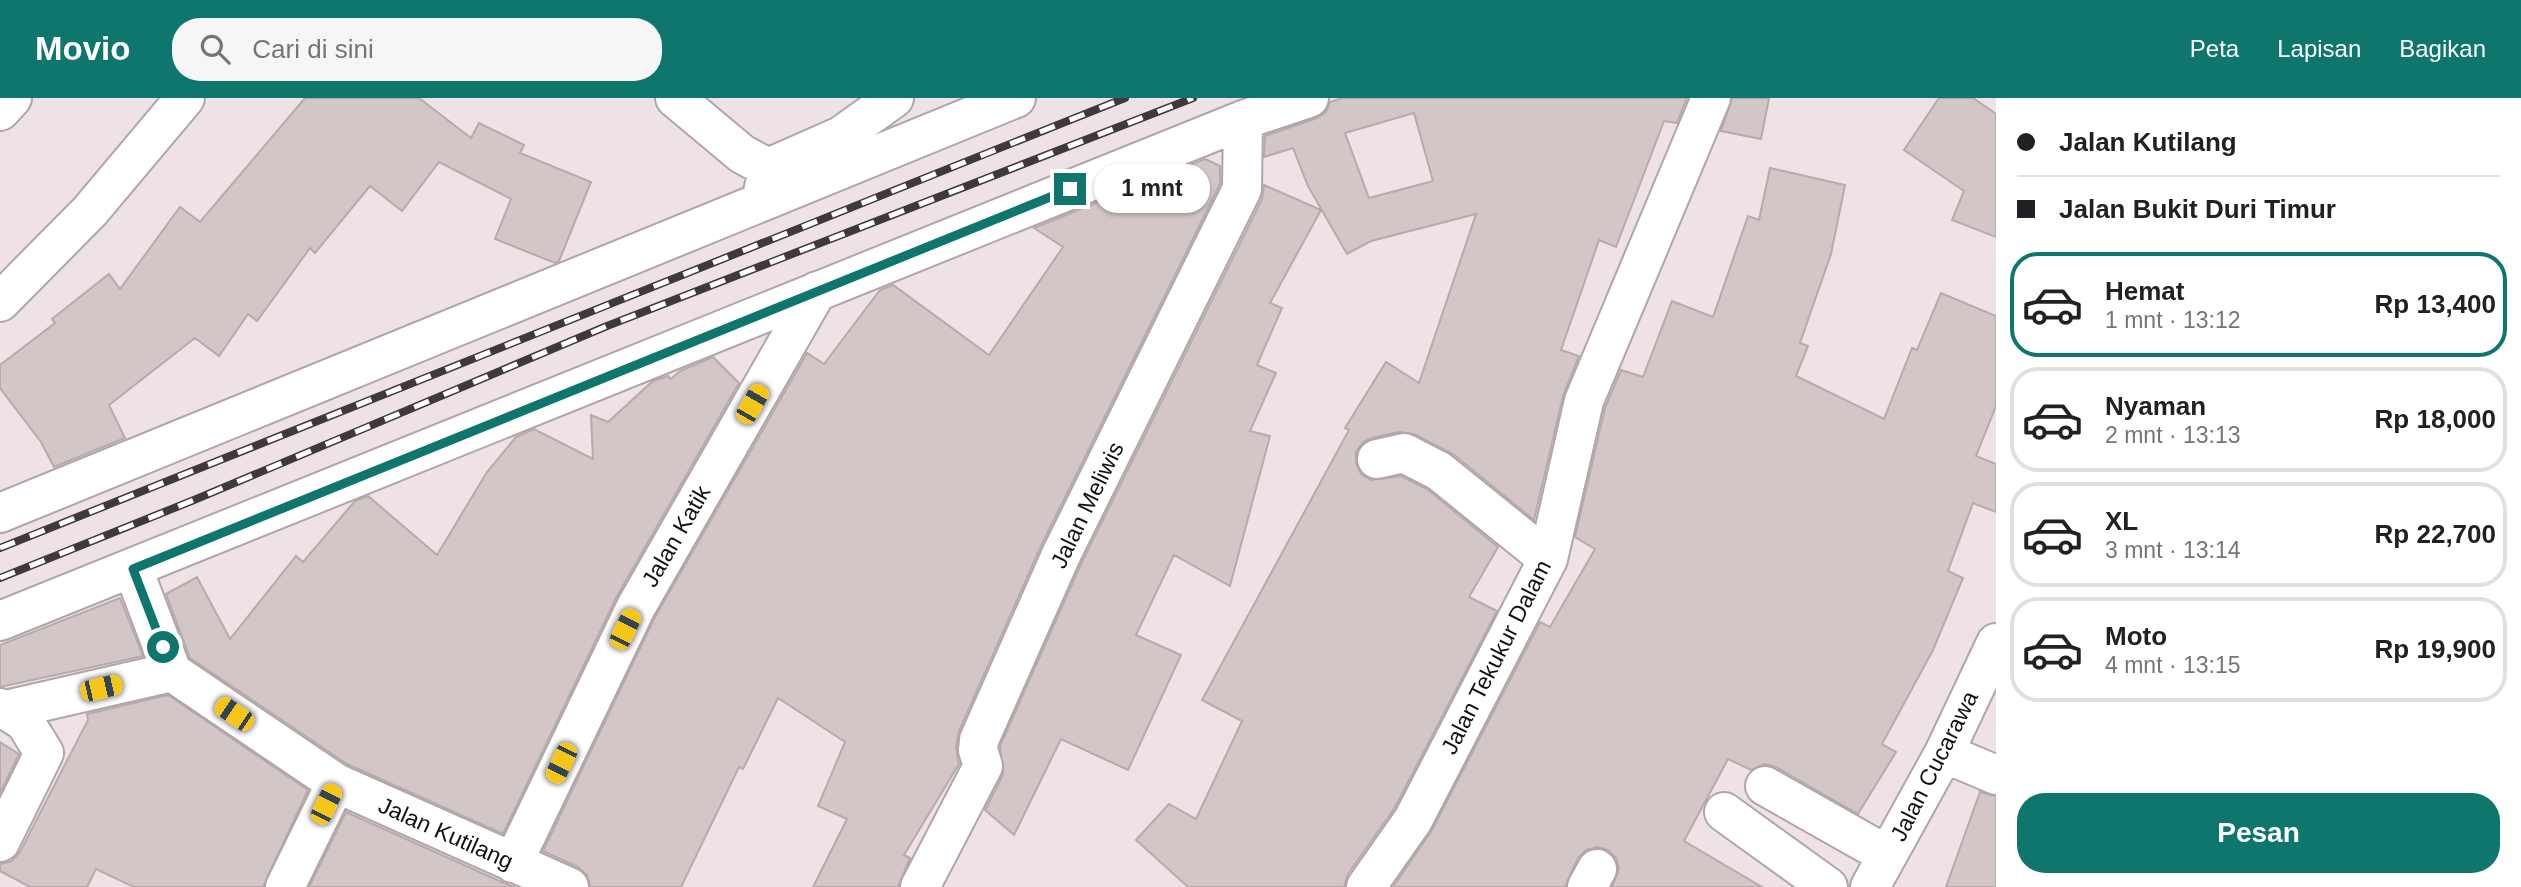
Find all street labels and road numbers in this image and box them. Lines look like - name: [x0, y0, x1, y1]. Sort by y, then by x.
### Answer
- street label: Jalan Meliwis: [1045, 438, 1129, 572]
- street label: Jalan Katik: [637, 480, 716, 591]
- street label: Jalan Tekukur Dalam: [1436, 556, 1556, 758]
- street label: Jalan Cucarawa: [1885, 686, 1983, 845]
- street label: Jalan Kutilang: [375, 792, 517, 874]

